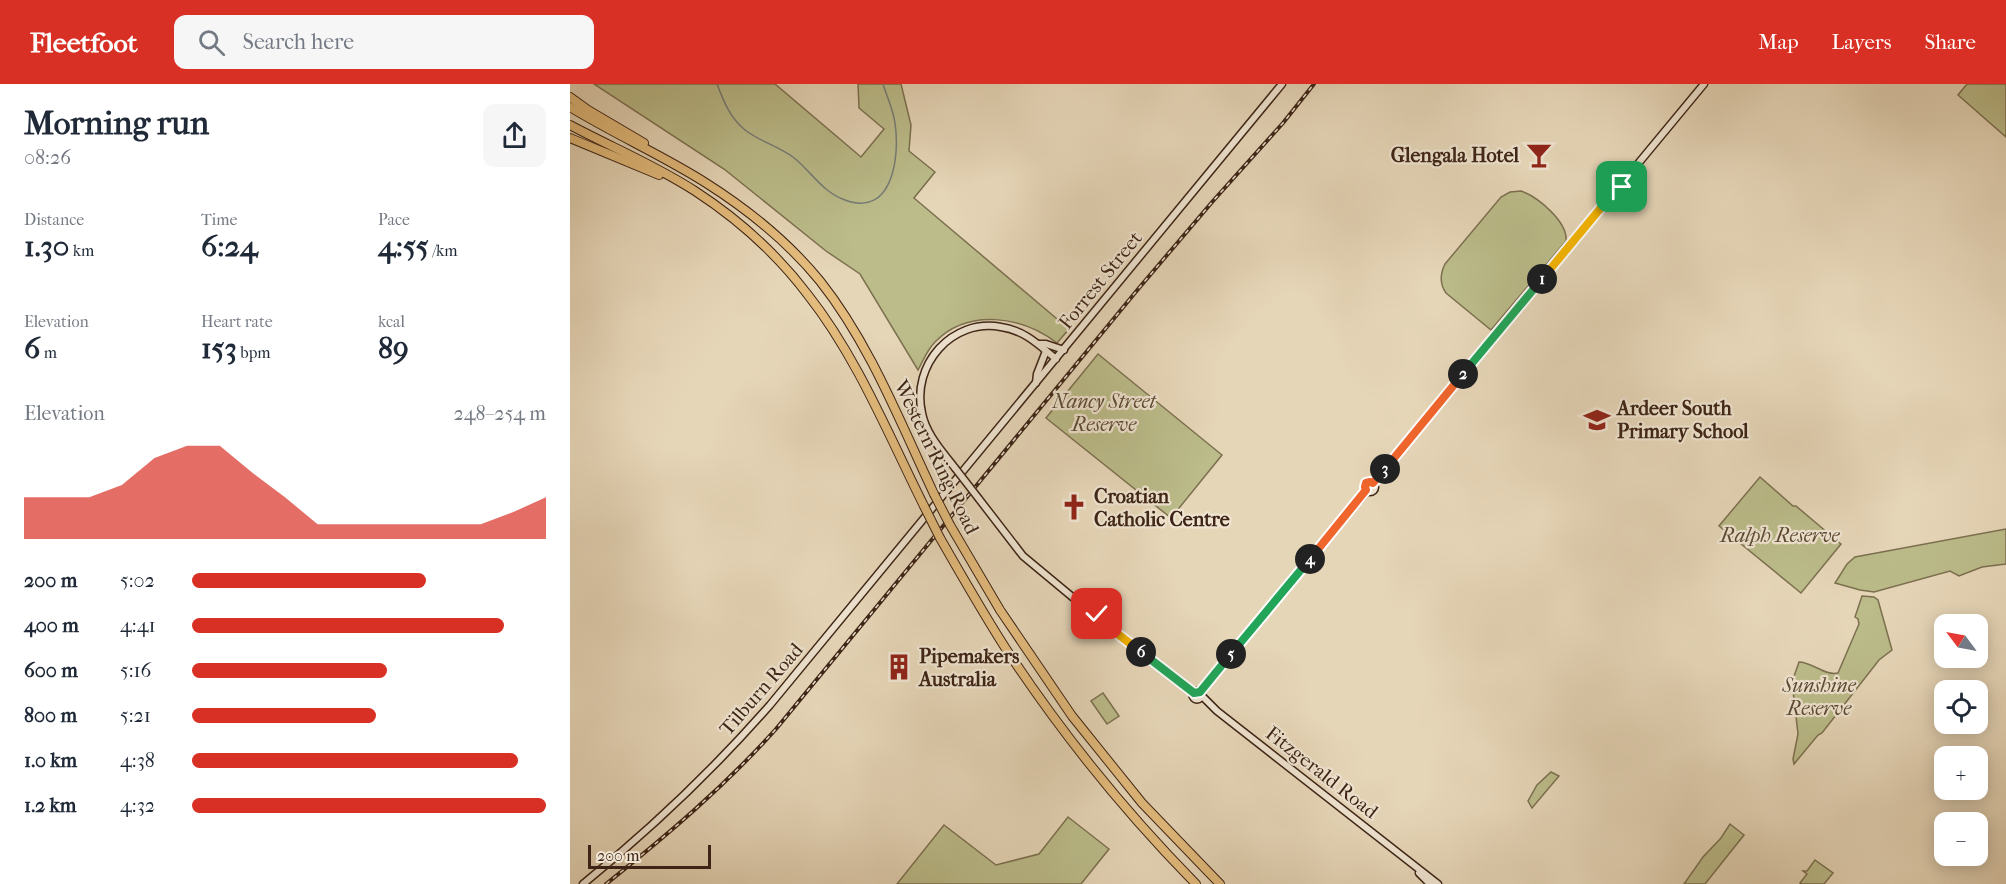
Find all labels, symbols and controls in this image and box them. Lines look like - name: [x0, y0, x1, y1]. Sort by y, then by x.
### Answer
- search box: [174, 15, 594, 69]
- text: Fleetfoot: [30, 26, 138, 59]
- icon: search: [195, 26, 228, 59]
- text: Search here: [243, 29, 354, 55]
- text: Map: [1758, 30, 1799, 54]
- text: Layers: [1832, 30, 1891, 54]
- text: Share: [1924, 30, 1976, 54]
- text: Morning run: [24, 104, 209, 143]
- button: share: [483, 104, 546, 167]
- bar icon: Glengala Hotel: [1524, 140, 1554, 170]
- place label: Glengala Hotel: [1391, 144, 1519, 167]
- text: 08:26: [24, 146, 71, 169]
- pin: [1596, 161, 1647, 212]
- icon: arrive: [1605, 170, 1638, 203]
- text: Distance: [24, 210, 84, 229]
- text: Time: [201, 210, 237, 229]
- text: Pace: [378, 210, 410, 229]
- street label: Forrest Street: [1054, 227, 1147, 334]
- text: 1.30: [24, 229, 69, 264]
- text: 6:24: [201, 229, 258, 264]
- text: 4:55: [378, 229, 429, 264]
- text: km: [69, 241, 94, 260]
- text: /km: [429, 241, 458, 260]
- pin: 1: [1527, 264, 1557, 294]
- text: 1: [1539, 269, 1545, 288]
- text: Elevation: [24, 312, 89, 331]
- text: Heart rate: [201, 312, 273, 331]
- text: kcal: [378, 312, 405, 331]
- text: 6: [24, 331, 40, 366]
- text: 153: [201, 331, 237, 366]
- text: 89: [378, 331, 409, 366]
- text: m: [40, 343, 57, 362]
- text: bpm: [237, 343, 271, 362]
- pin: 2: [1448, 359, 1478, 389]
- text: 2: [1459, 364, 1467, 383]
- street label: Western Ring Road: [889, 376, 984, 539]
- park label: Nancy Street Reserve: [1051, 390, 1158, 436]
- place label: Ardeer South Primary School: [1615, 397, 1749, 443]
- text: Elevation: [24, 402, 105, 425]
- text: 248–254 m: [453, 402, 546, 425]
- school or university icon: Ardeer South Primary School: [1582, 405, 1612, 435]
- pin: 3: [1370, 454, 1400, 484]
- text: 3: [1382, 459, 1388, 478]
- place label: Croatian Catholic Centre: [1094, 485, 1230, 531]
- church icon: Croatian Catholic Centre: [1059, 492, 1089, 522]
- park label: Ralph Reserve: [1718, 524, 1841, 547]
- pin: 4: [1295, 544, 1325, 574]
- text: 4: [1305, 549, 1315, 568]
- text: 200 m: [24, 569, 77, 592]
- text: 5:02: [120, 569, 155, 592]
- pin: [1071, 588, 1122, 639]
- icon: check: [1080, 597, 1113, 630]
- text: 400 m: [24, 614, 79, 637]
- text: 4:41: [120, 614, 156, 637]
- north arrow: [1934, 614, 1988, 668]
- map controls: [1934, 614, 1988, 866]
- pin: 6: [1126, 637, 1156, 667]
- street label: Tilburn Road: [715, 638, 809, 740]
- pin: 5: [1216, 639, 1246, 669]
- text: 6: [1137, 642, 1145, 661]
- text: 5: [1228, 644, 1234, 663]
- place label: Pipemakers Australia: [917, 645, 1020, 691]
- building icon: Pipemakers Australia: [884, 652, 914, 682]
- text: 600 m: [24, 659, 78, 682]
- text: 5:16: [120, 659, 151, 682]
- park label: Sunshine Reserve: [1781, 674, 1857, 720]
- button: locate: [1934, 680, 1988, 734]
- text: 800 m: [24, 704, 77, 727]
- text: 5:21: [120, 704, 151, 727]
- street label: Fitzgerald Road: [1261, 721, 1383, 824]
- button: +: [1934, 746, 1988, 800]
- text: 1.0 km: [24, 749, 77, 772]
- text: 4:38: [120, 749, 155, 772]
- text: 1.2 km: [24, 794, 77, 817]
- text: 4:32: [120, 794, 155, 817]
- button: −: [1934, 812, 1988, 866]
- scale bar: [588, 842, 711, 870]
- text: 200 m: [597, 846, 640, 865]

